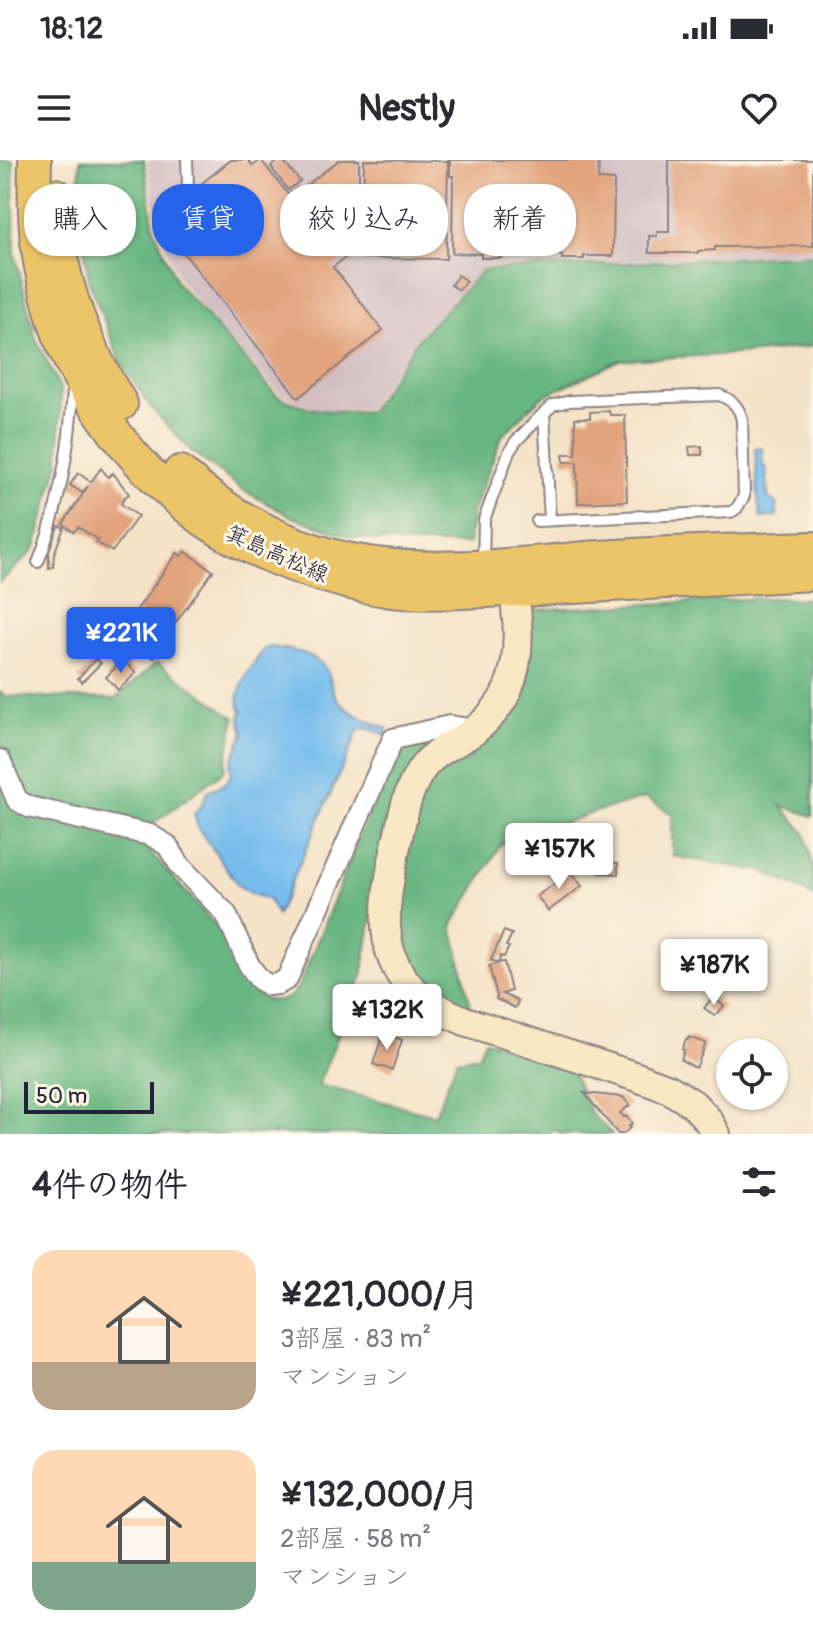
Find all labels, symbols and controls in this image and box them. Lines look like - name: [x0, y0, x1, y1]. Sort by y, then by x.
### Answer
- text: 18:12: [40, 10, 103, 47]
- icon: menu: [32, 86, 76, 130]
- text: Nestly: [358, 86, 455, 131]
- icon: heart: [737, 86, 781, 130]
- chip: 購入: [24, 184, 136, 256]
- chip: 賃貸: [152, 184, 264, 256]
- chip: 絞り込み: [280, 184, 448, 256]
- chip: 新着: [464, 184, 576, 256]
- street label: 箕島高松線: [221, 519, 333, 589]
- pin: ¥221K: [65, 607, 177, 675]
- text: ¥221K: [85, 617, 157, 649]
- pin: ¥157K: [503, 823, 615, 891]
- text: ¥157K: [523, 833, 595, 865]
- pin: ¥187K: [658, 939, 770, 1007]
- text: ¥187K: [679, 949, 749, 981]
- pin: ¥132K: [331, 984, 443, 1052]
- text: ¥132K: [351, 994, 423, 1026]
- map controls: [716, 1038, 788, 1110]
- button: locate: [716, 1038, 788, 1110]
- scale bar: [24, 1078, 154, 1114]
- text: 50 m: [36, 1082, 87, 1110]
- icon: filters: [737, 1160, 781, 1204]
- text: 4件の物件: [32, 1164, 188, 1207]
- text: ¥221,000/月: [280, 1274, 479, 1317]
- icon: home: [96, 1282, 192, 1378]
- text: 3部屋 · 83 m²: [280, 1323, 431, 1355]
- text: マンション: [280, 1361, 409, 1393]
- text: ¥132,000/月: [280, 1474, 479, 1517]
- icon: home: [96, 1482, 192, 1578]
- text: 2部屋 · 58 m²: [280, 1523, 431, 1555]
- text: マンション: [280, 1561, 409, 1593]

